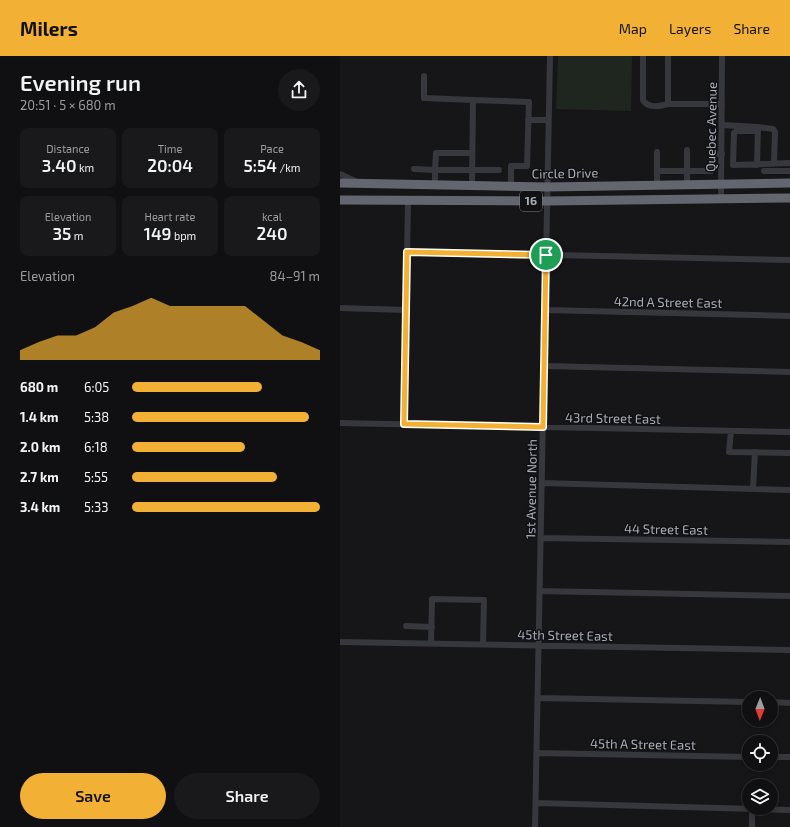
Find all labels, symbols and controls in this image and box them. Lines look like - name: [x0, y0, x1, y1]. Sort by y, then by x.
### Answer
- text: Milers: [20, 17, 78, 40]
- text: Map: [619, 20, 647, 37]
- text: Layers: [669, 20, 711, 37]
- text: Share: [733, 20, 770, 37]
- text: Evening run: [20, 69, 141, 95]
- button: share: [278, 69, 320, 111]
- street label: Quebec Avenue: [702, 82, 720, 172]
- text: 20:51 · 5 × 680 m: [20, 97, 116, 113]
- text: Distance: [46, 142, 90, 155]
- text: Time: [158, 142, 182, 155]
- text: Pace: [260, 142, 284, 155]
- text: 3.40: [42, 155, 77, 175]
- text: 20:04: [147, 155, 193, 175]
- text: 5:54: [244, 155, 277, 175]
- text: km: [77, 161, 94, 174]
- text: /km: [277, 161, 300, 174]
- street label: Circle Drive: [532, 164, 598, 182]
- road number: 16: [520, 191, 542, 211]
- text: Elevation: [45, 210, 91, 223]
- text: Heart rate: [145, 210, 195, 223]
- text: kcal: [262, 210, 282, 223]
- text: 35: [53, 223, 71, 243]
- text: 149: [144, 223, 171, 243]
- text: 240: [257, 223, 287, 243]
- text: m: [71, 229, 83, 242]
- text: bpm: [171, 229, 196, 242]
- pin: [529, 238, 563, 272]
- icon: arrive: [535, 244, 557, 266]
- text: Elevation: [20, 268, 75, 284]
- text: 84–91 m: [270, 268, 320, 284]
- street label: 42nd A Street East: [614, 293, 722, 311]
- text: 680 m: [20, 379, 58, 395]
- text: 6:05: [84, 379, 109, 395]
- text: 1.4 km: [20, 409, 59, 425]
- text: 5:38: [84, 409, 109, 425]
- street label: 43rd Street East: [565, 409, 661, 427]
- text: 2.0 km: [20, 439, 60, 455]
- text: 6:18: [84, 439, 108, 455]
- street label: 1st Avenue North: [522, 439, 540, 539]
- text: 2.7 km: [20, 469, 59, 485]
- text: 5:55: [84, 469, 108, 485]
- text: 3.4 km: [20, 499, 60, 515]
- text: 5:33: [84, 499, 109, 515]
- street label: 44 Street East: [624, 520, 708, 538]
- street label: 45th Street East: [517, 626, 613, 644]
- north arrow: [742, 691, 778, 727]
- map controls: [742, 691, 778, 815]
- street label: 45th A Street East: [590, 735, 696, 753]
- button: locate: [742, 735, 778, 771]
- button: Save: [20, 773, 166, 819]
- button: Share: [174, 773, 320, 819]
- button: layers: [742, 779, 778, 815]

